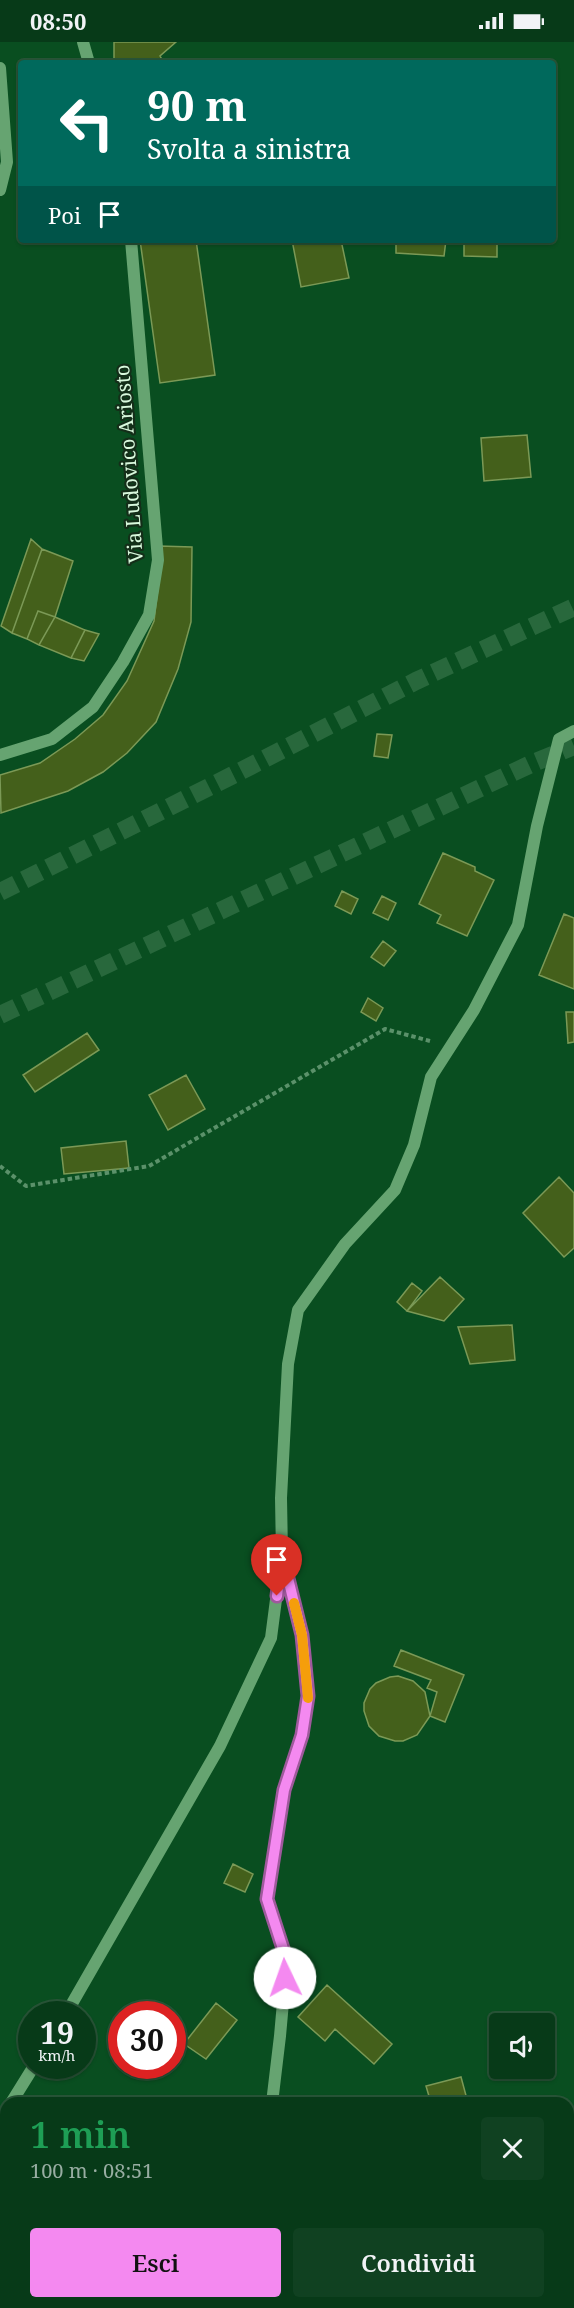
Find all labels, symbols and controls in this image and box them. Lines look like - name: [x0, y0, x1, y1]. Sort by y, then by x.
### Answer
- text: 08:50: [30, 6, 86, 36]
- text: 90 m: [147, 76, 247, 133]
- icon: left: [48, 84, 126, 162]
- text: Svolta a sinistra: [147, 130, 351, 167]
- icon: arrive: [93, 198, 126, 231]
- text: Poi: [48, 200, 81, 230]
- street label: Via Ludovico Ariosto: [108, 364, 149, 564]
- pin: [251, 1534, 302, 1596]
- icon: arrive: [260, 1543, 293, 1576]
- position arrow: [253, 1946, 317, 2010]
- speed limit sign: 30: [108, 2001, 186, 2079]
- text: 19: [40, 2012, 74, 2053]
- map controls: [489, 2013, 555, 2079]
- button: sound: [489, 2013, 555, 2079]
- text: km/h: [39, 2045, 75, 2065]
- text: 1 min: [30, 2110, 131, 2159]
- button: close: [481, 2117, 544, 2180]
- text: 100 m · 08:51: [30, 2157, 153, 2184]
- button: Esci: [30, 2228, 281, 2297]
- button: Condividi: [293, 2228, 544, 2297]

